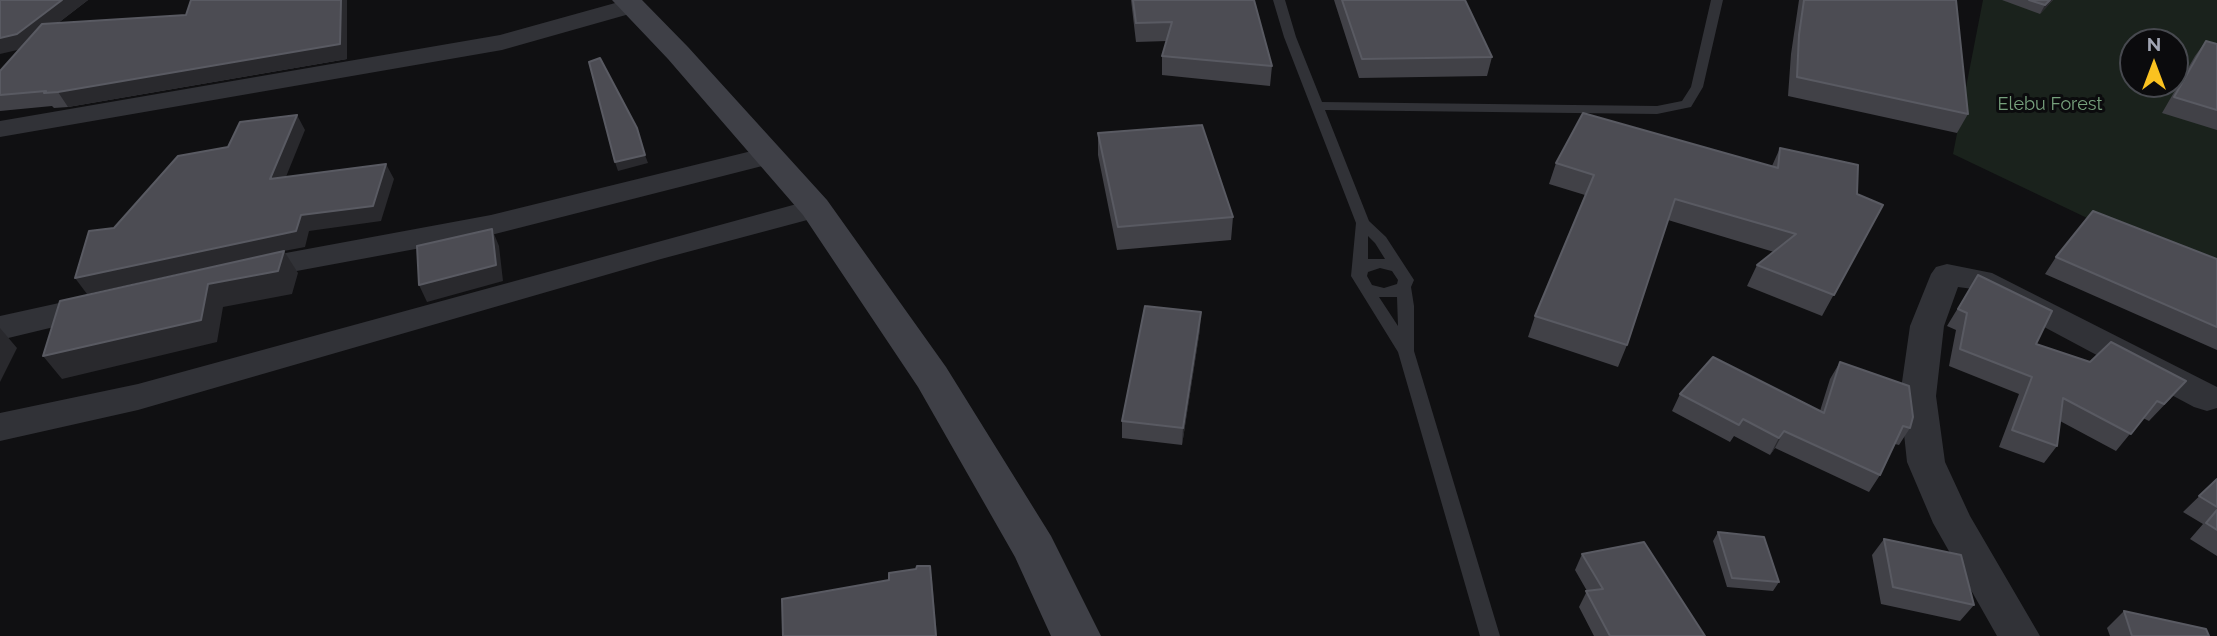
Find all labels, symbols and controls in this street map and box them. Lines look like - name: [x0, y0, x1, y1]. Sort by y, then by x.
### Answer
- north arrow: [2119, 28, 2189, 98]
- text: N: [2147, 33, 2161, 55]
- park label: Elebu Forest: [1998, 94, 2102, 116]

